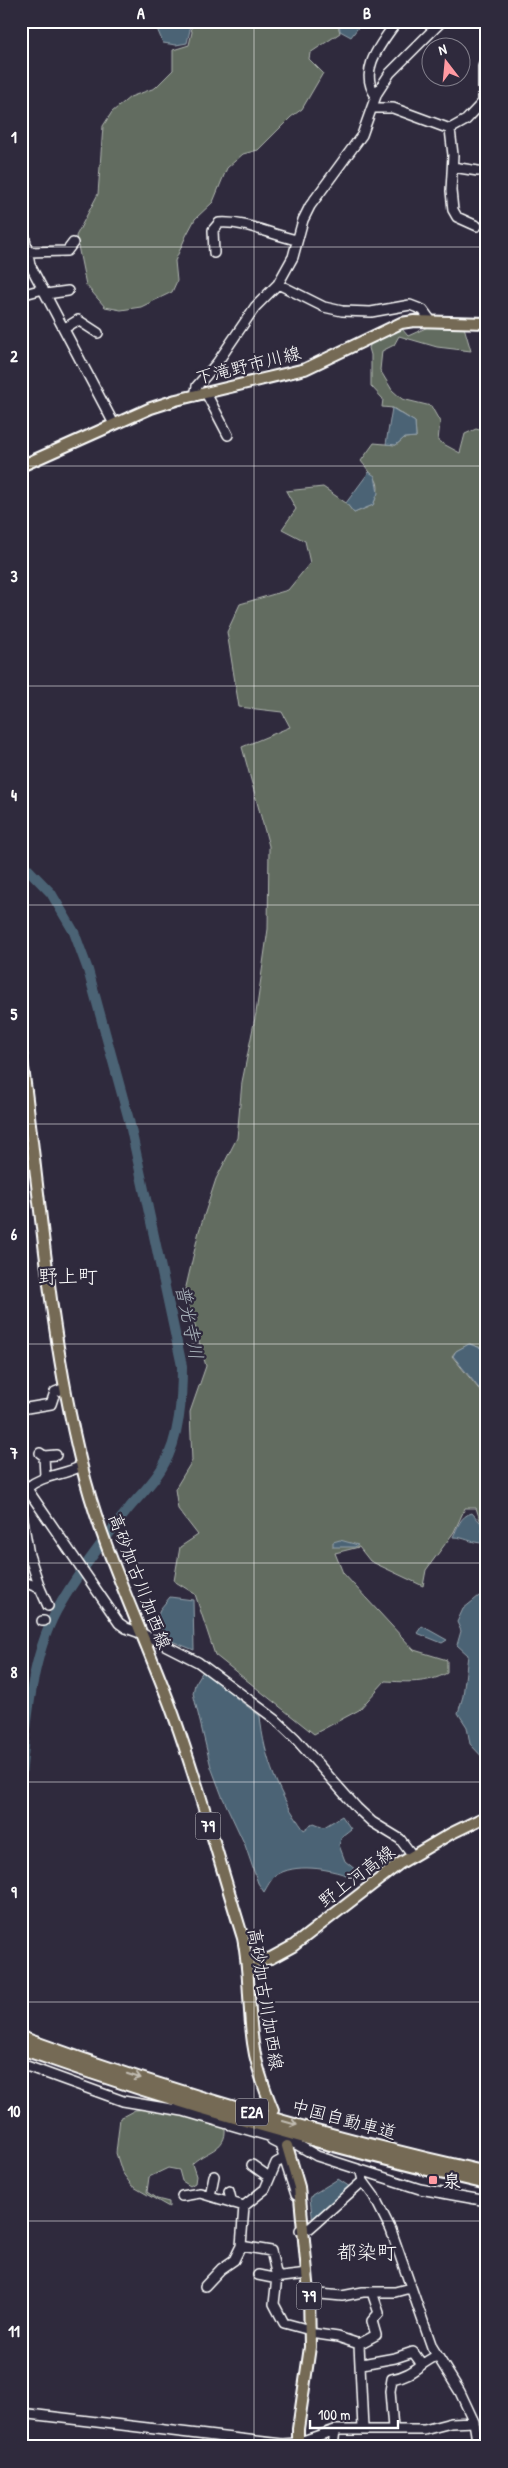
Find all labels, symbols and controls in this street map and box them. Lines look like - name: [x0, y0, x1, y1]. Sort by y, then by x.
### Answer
- text: A: [137, 2, 145, 24]
- text: B: [363, 2, 371, 24]
- north arrow: [420, 38, 470, 88]
- text: N: [436, 39, 449, 59]
- text: 1: [11, 126, 17, 148]
- street label: 下滝野市川線: [193, 340, 303, 390]
- text: 2: [10, 345, 18, 367]
- text: 3: [10, 565, 18, 587]
- text: 4: [11, 784, 17, 806]
- text: 5: [11, 1003, 18, 1025]
- text: 6: [11, 1223, 18, 1245]
- district label: 野上町: [38, 1262, 98, 1289]
- water label: 普光寺川: [170, 1282, 210, 1362]
- text: 7: [9, 1442, 18, 1464]
- street label: 高砂加古川加西線: [103, 1509, 177, 1653]
- text: 8: [11, 1661, 18, 1683]
- road number: 79: [196, 1812, 220, 1840]
- street label: 野上河高線: [313, 1839, 399, 1913]
- text: 9: [11, 1881, 17, 1903]
- street label: 高砂加古川加西線: [242, 1926, 290, 2072]
- one-way arrow: [126, 2072, 141, 2081]
- street label: 中国自動車道: [289, 2093, 399, 2145]
- road number: E2A: [236, 2098, 268, 2126]
- text: 10: [8, 2100, 20, 2122]
- one-way arrow: [281, 2118, 297, 2128]
- place label: 泉: [443, 2168, 461, 2193]
- marker: 泉: [427, 2174, 439, 2186]
- district label: 都染町: [337, 2238, 397, 2265]
- road number: 79: [296, 2282, 322, 2310]
- text: 11: [8, 2320, 20, 2342]
- scale bar: [310, 2398, 398, 2430]
- text: 100 m: [318, 2404, 351, 2425]

